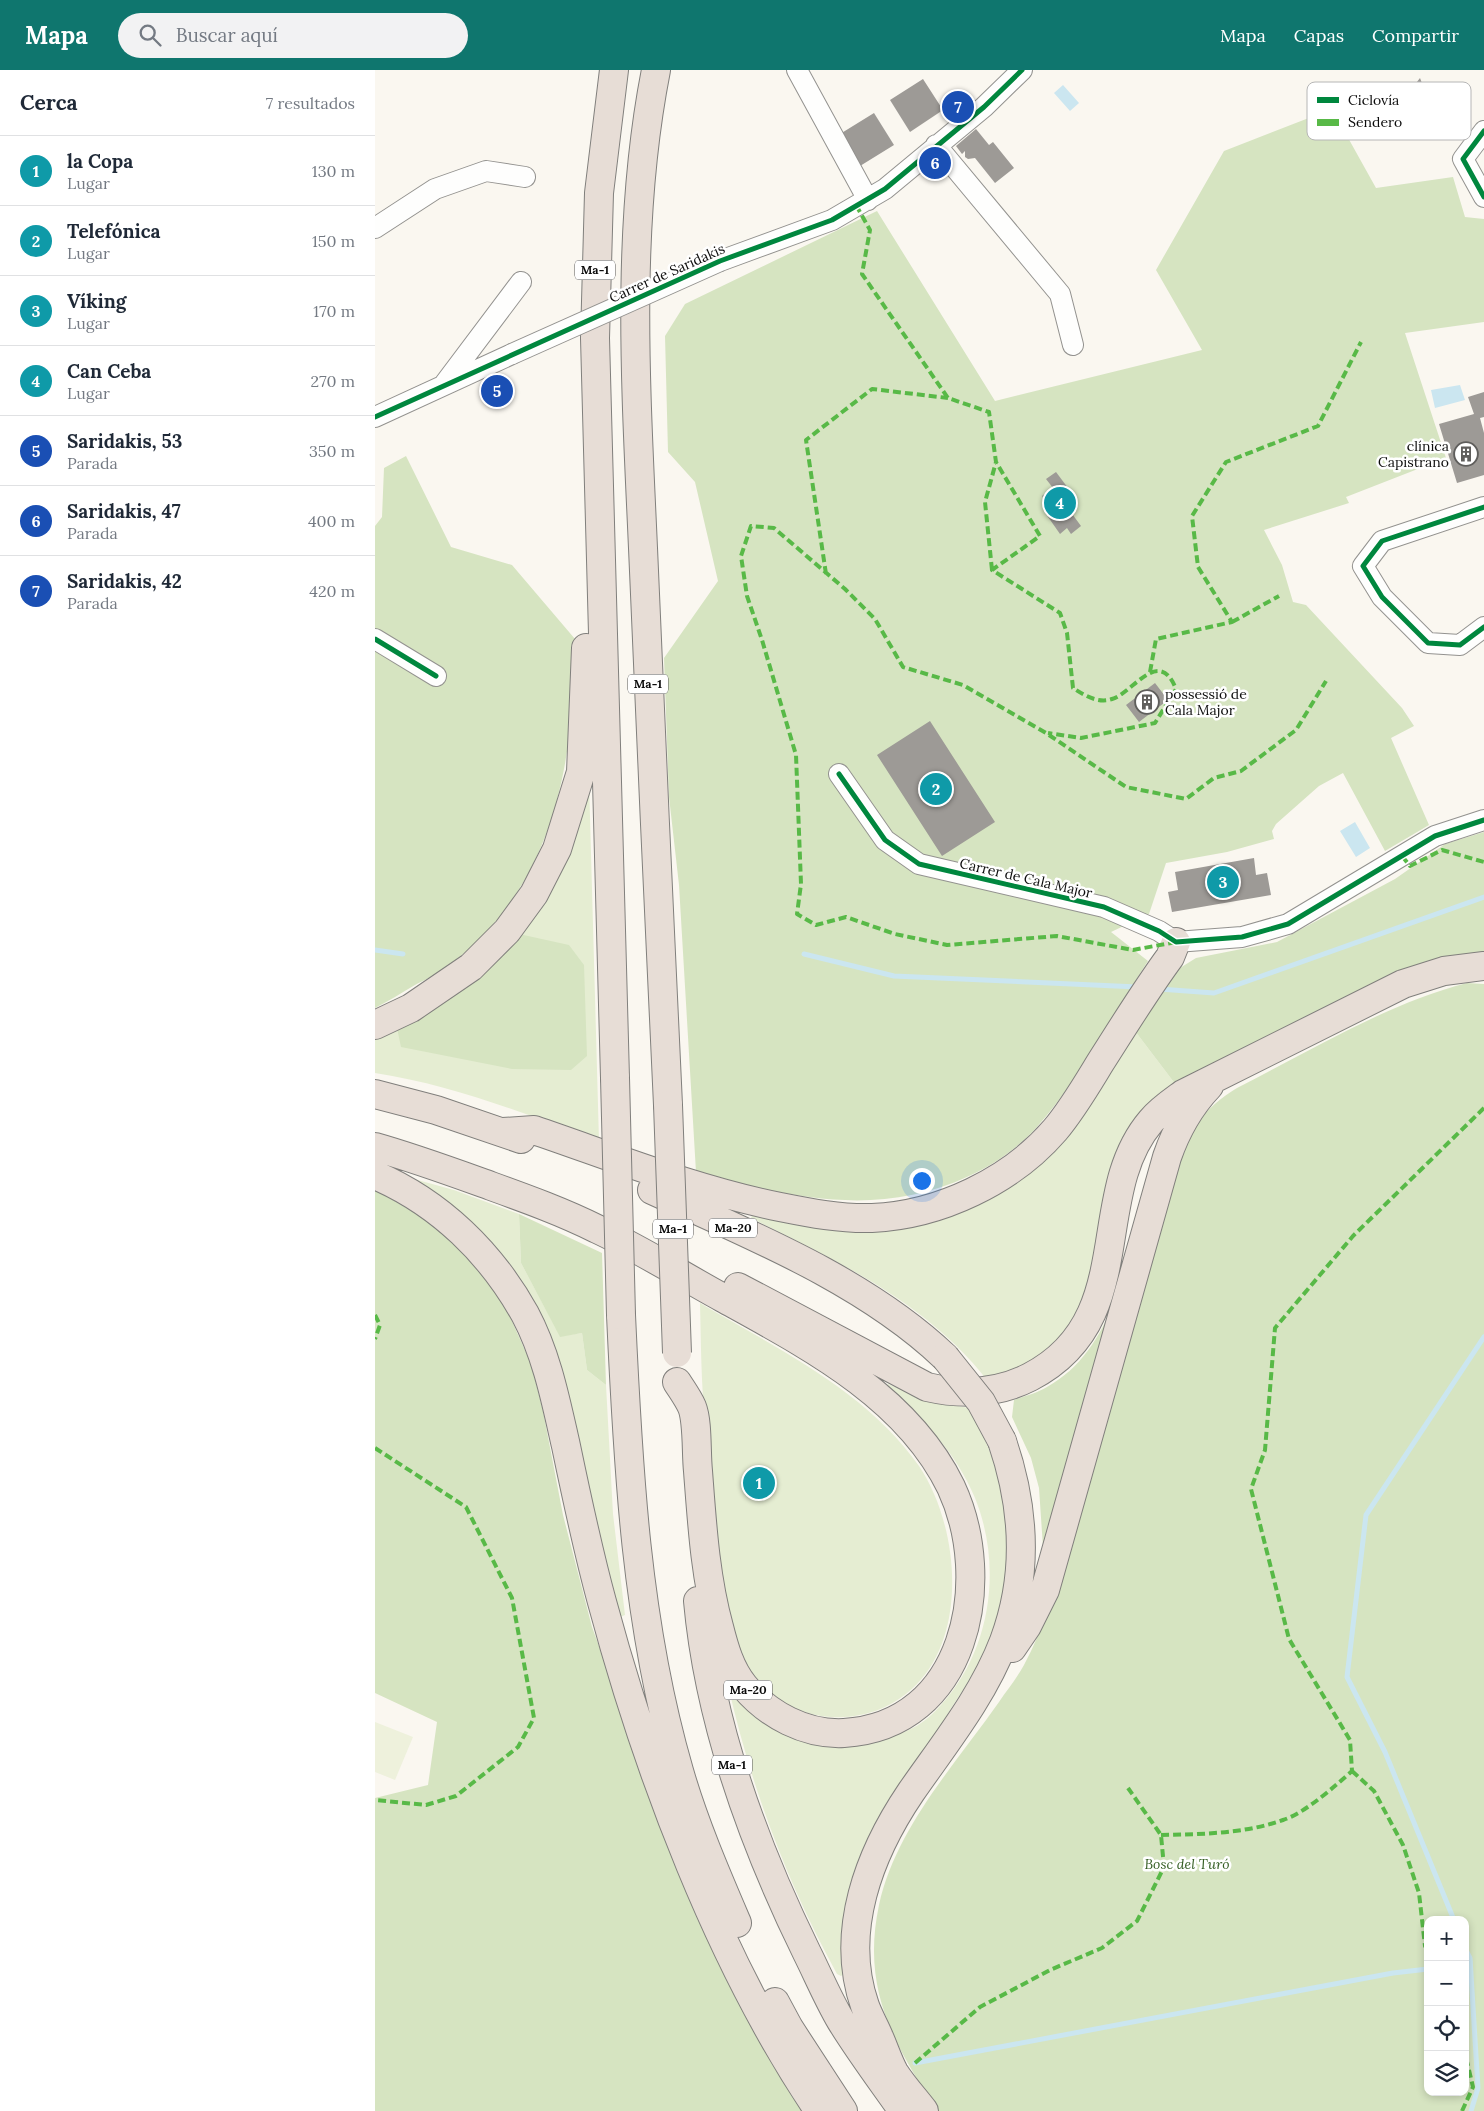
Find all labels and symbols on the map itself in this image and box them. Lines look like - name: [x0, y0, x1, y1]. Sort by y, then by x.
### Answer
- legend: [1307, 82, 1471, 140]
- pin: 7: [942, 88, 974, 126]
- text: Ciclovía: [1348, 91, 1399, 109]
- text: Sendero: [1348, 113, 1402, 131]
- pin: 6: [919, 144, 951, 182]
- street label: Carrer de Saridakis: [606, 239, 728, 307]
- road number: Ma-1: [575, 260, 615, 280]
- pin: 5: [481, 372, 513, 410]
- place label: clínica Capistrano: [1378, 437, 1449, 471]
- building icon: clínica Capistrano: [1453, 441, 1479, 467]
- pin: 4: [1044, 484, 1076, 522]
- road number: Ma-1: [628, 674, 668, 694]
- place label: possessió de Cala Major: [1165, 685, 1247, 719]
- building icon: possessió de Cala Major: [1134, 689, 1160, 715]
- pin: 2: [920, 770, 952, 808]
- street label: Carrer de Cala Major: [958, 854, 1094, 902]
- pin: 3: [1207, 863, 1239, 901]
- your location: [909, 1168, 935, 1194]
- road number: Ma-20: [709, 1218, 757, 1238]
- road number: Ma-1: [653, 1220, 693, 1238]
- pin: 1: [743, 1464, 775, 1502]
- road number: Ma-20: [724, 1680, 772, 1700]
- road number: Ma-1: [712, 1756, 752, 1774]
- park label: Bosc del Turó: [1144, 1855, 1230, 1873]

